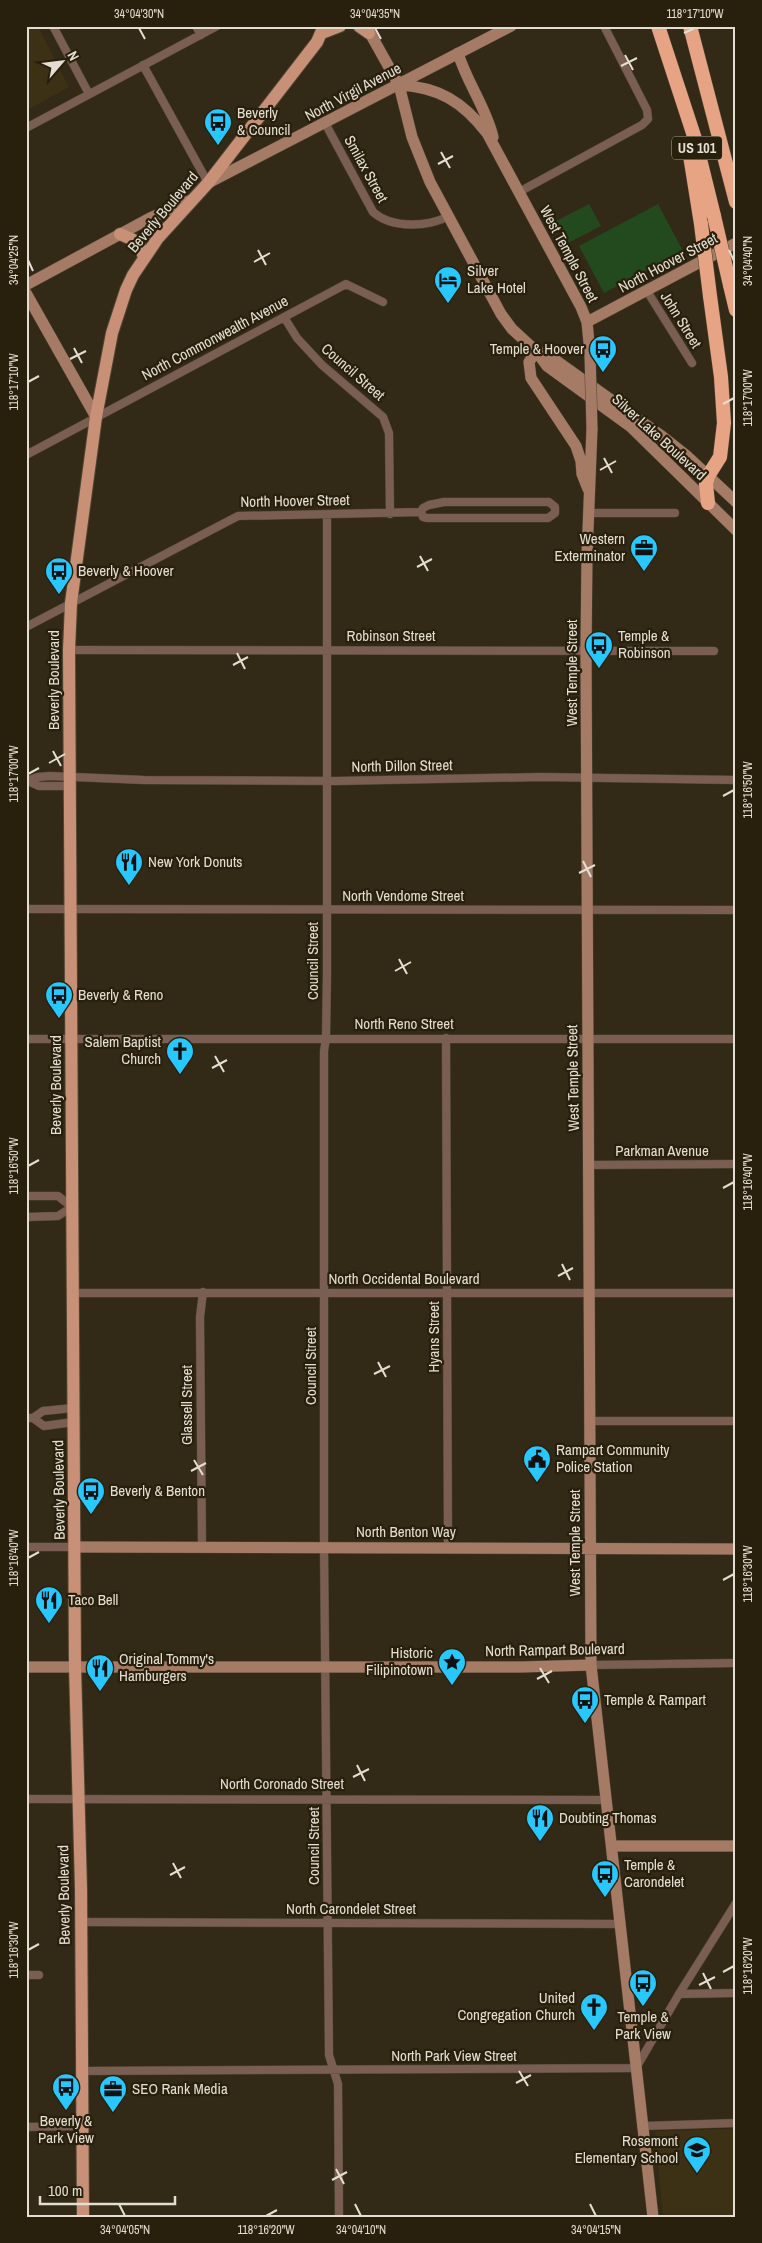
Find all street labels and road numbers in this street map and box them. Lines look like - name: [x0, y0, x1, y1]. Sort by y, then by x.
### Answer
- street label: North Virgil Avenue: [301, 57, 405, 126]
- street label: Smilax Street: [339, 131, 394, 207]
- road number: US 101: [672, 136, 722, 160]
- street label: Beverly Boulevard: [122, 167, 203, 257]
- street label: West Temple Street: [535, 202, 604, 306]
- street label: North Hoover Street: [615, 227, 721, 298]
- street label: John Street: [656, 287, 707, 352]
- street label: North Commonwealth Avenue: [138, 290, 292, 385]
- street label: Council Street: [317, 338, 390, 405]
- street label: Silver Lake Boulevard: [608, 389, 711, 485]
- street label: North Hoover Street: [240, 489, 350, 512]
- street label: West Temple Street: [561, 619, 582, 726]
- street label: Robinson Street: [347, 625, 436, 646]
- street label: Beverly Boulevard: [43, 630, 64, 730]
- street label: North Dillon Street: [351, 754, 453, 777]
- street label: North Vendome Street: [342, 885, 464, 906]
- street label: Council Street: [302, 921, 323, 1000]
- street label: North Reno Street: [354, 1013, 454, 1034]
- street label: West Temple Street: [561, 1024, 584, 1132]
- street label: Beverly Boulevard: [45, 1035, 66, 1135]
- street label: Parkman Avenue: [615, 1140, 709, 1161]
- street label: North Occidental Boulevard: [328, 1268, 480, 1289]
- street label: Hyans Street: [423, 1301, 444, 1373]
- street label: Council Street: [300, 1326, 321, 1405]
- street label: Glassell Street: [176, 1364, 197, 1445]
- street label: Beverly Boulevard: [47, 1440, 70, 1540]
- street label: West Temple Street: [564, 1489, 585, 1596]
- street label: North Benton Way: [356, 1521, 457, 1542]
- street label: North Rampart Boulevard: [485, 1638, 625, 1661]
- street label: North Coronado Street: [220, 1773, 344, 1794]
- street label: Council Street: [303, 1806, 324, 1885]
- street label: Beverly Boulevard: [52, 1845, 75, 1945]
- street label: North Carondelet Street: [286, 1898, 417, 1919]
- street label: North Park View Street: [391, 2045, 517, 2066]

